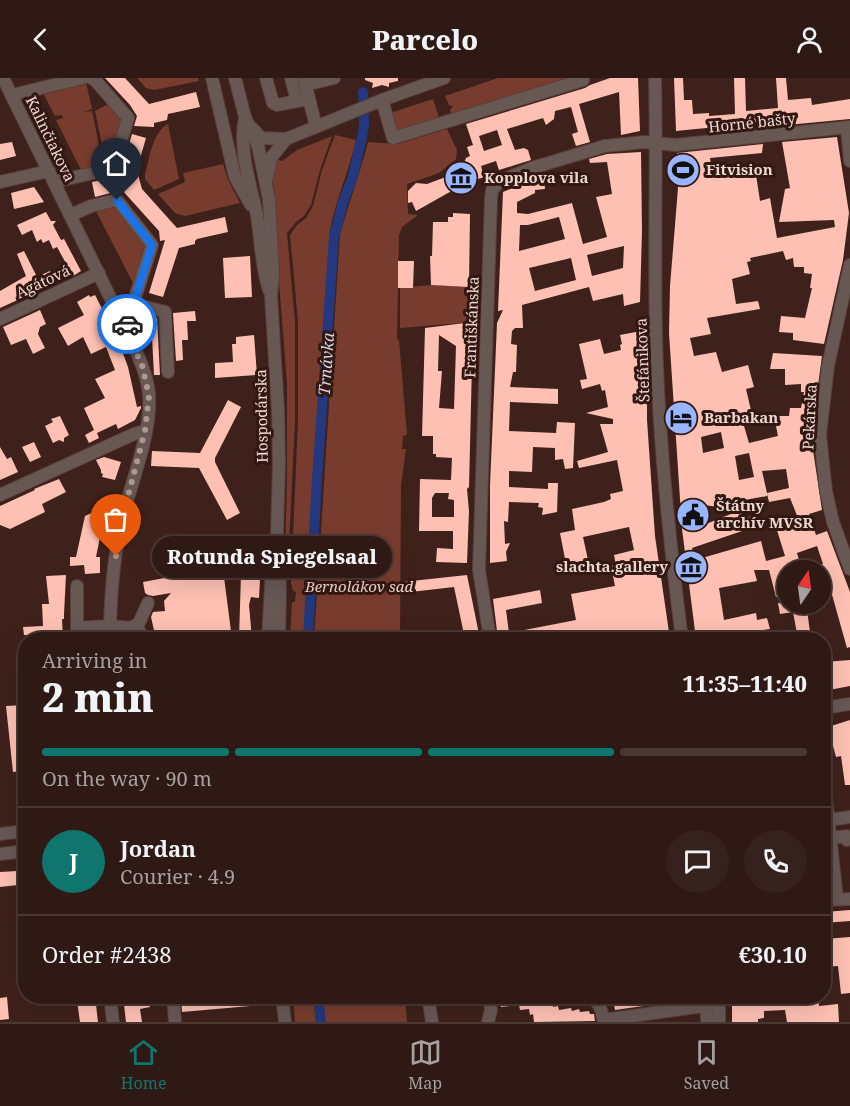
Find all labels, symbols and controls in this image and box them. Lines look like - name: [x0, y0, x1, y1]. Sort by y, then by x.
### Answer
- text: Parcelo: [372, 21, 478, 58]
- icon: back: [24, 23, 57, 56]
- icon: person: [793, 23, 826, 56]
- street label: Kalinčiakova: [22, 92, 80, 185]
- street label: Horné bašty: [707, 107, 797, 137]
- pin: [91, 138, 142, 200]
- icon: home: [100, 147, 133, 180]
- sports icon: Fitvision: [665, 152, 701, 188]
- place label: Fitvision: [706, 159, 773, 179]
- museum icon: Kopplova vila: [443, 160, 479, 196]
- place label: Kopplova vila: [484, 167, 588, 187]
- street label: Agátová: [12, 260, 73, 302]
- street label: Františkánska: [459, 276, 483, 378]
- courier: [97, 294, 157, 354]
- icon: car: [111, 308, 144, 341]
- street label: Štefánikova: [631, 318, 653, 402]
- water label: Trnávka: [313, 331, 339, 396]
- street label: Hospodárska: [250, 369, 272, 463]
- street label: Pekárska: [797, 384, 821, 450]
- hotel icon: Barbakan: [663, 400, 699, 436]
- place label: Barbakan: [704, 407, 778, 427]
- pin: [90, 494, 141, 556]
- place label: Štátny archív MVSR: [716, 495, 813, 532]
- public building icon: Štátny archív MVSR: [675, 497, 711, 533]
- icon: bag: [99, 503, 132, 536]
- callout: Rotunda Spiegelsaal: [152, 535, 392, 577]
- text: Rotunda Spiegelsaal: [167, 543, 377, 570]
- museum icon: slachta.gallery: [673, 549, 709, 585]
- place label: slachta.gallery: [556, 556, 668, 576]
- north arrow: [777, 560, 831, 614]
- map controls: [777, 560, 831, 614]
- park label: Bernolákov sad: [304, 576, 413, 596]
- text: Arriving in: [42, 647, 147, 674]
- text: 11:35–11:40: [683, 668, 807, 698]
- text: 2 min: [42, 670, 154, 723]
- text: On the way · 90 m: [42, 765, 212, 792]
- button: chat: [666, 830, 729, 893]
- button: phone: [744, 830, 807, 893]
- text: Jordan: [120, 833, 196, 863]
- text: J: [69, 846, 78, 876]
- text: Courier · 4.9: [120, 863, 235, 890]
- text: Order #2438: [42, 939, 172, 969]
- text: €30.10: [739, 939, 807, 969]
- tab: Home: [121, 1036, 166, 1094]
- tab: Map: [408, 1036, 442, 1094]
- tab: Saved: [684, 1036, 729, 1094]

